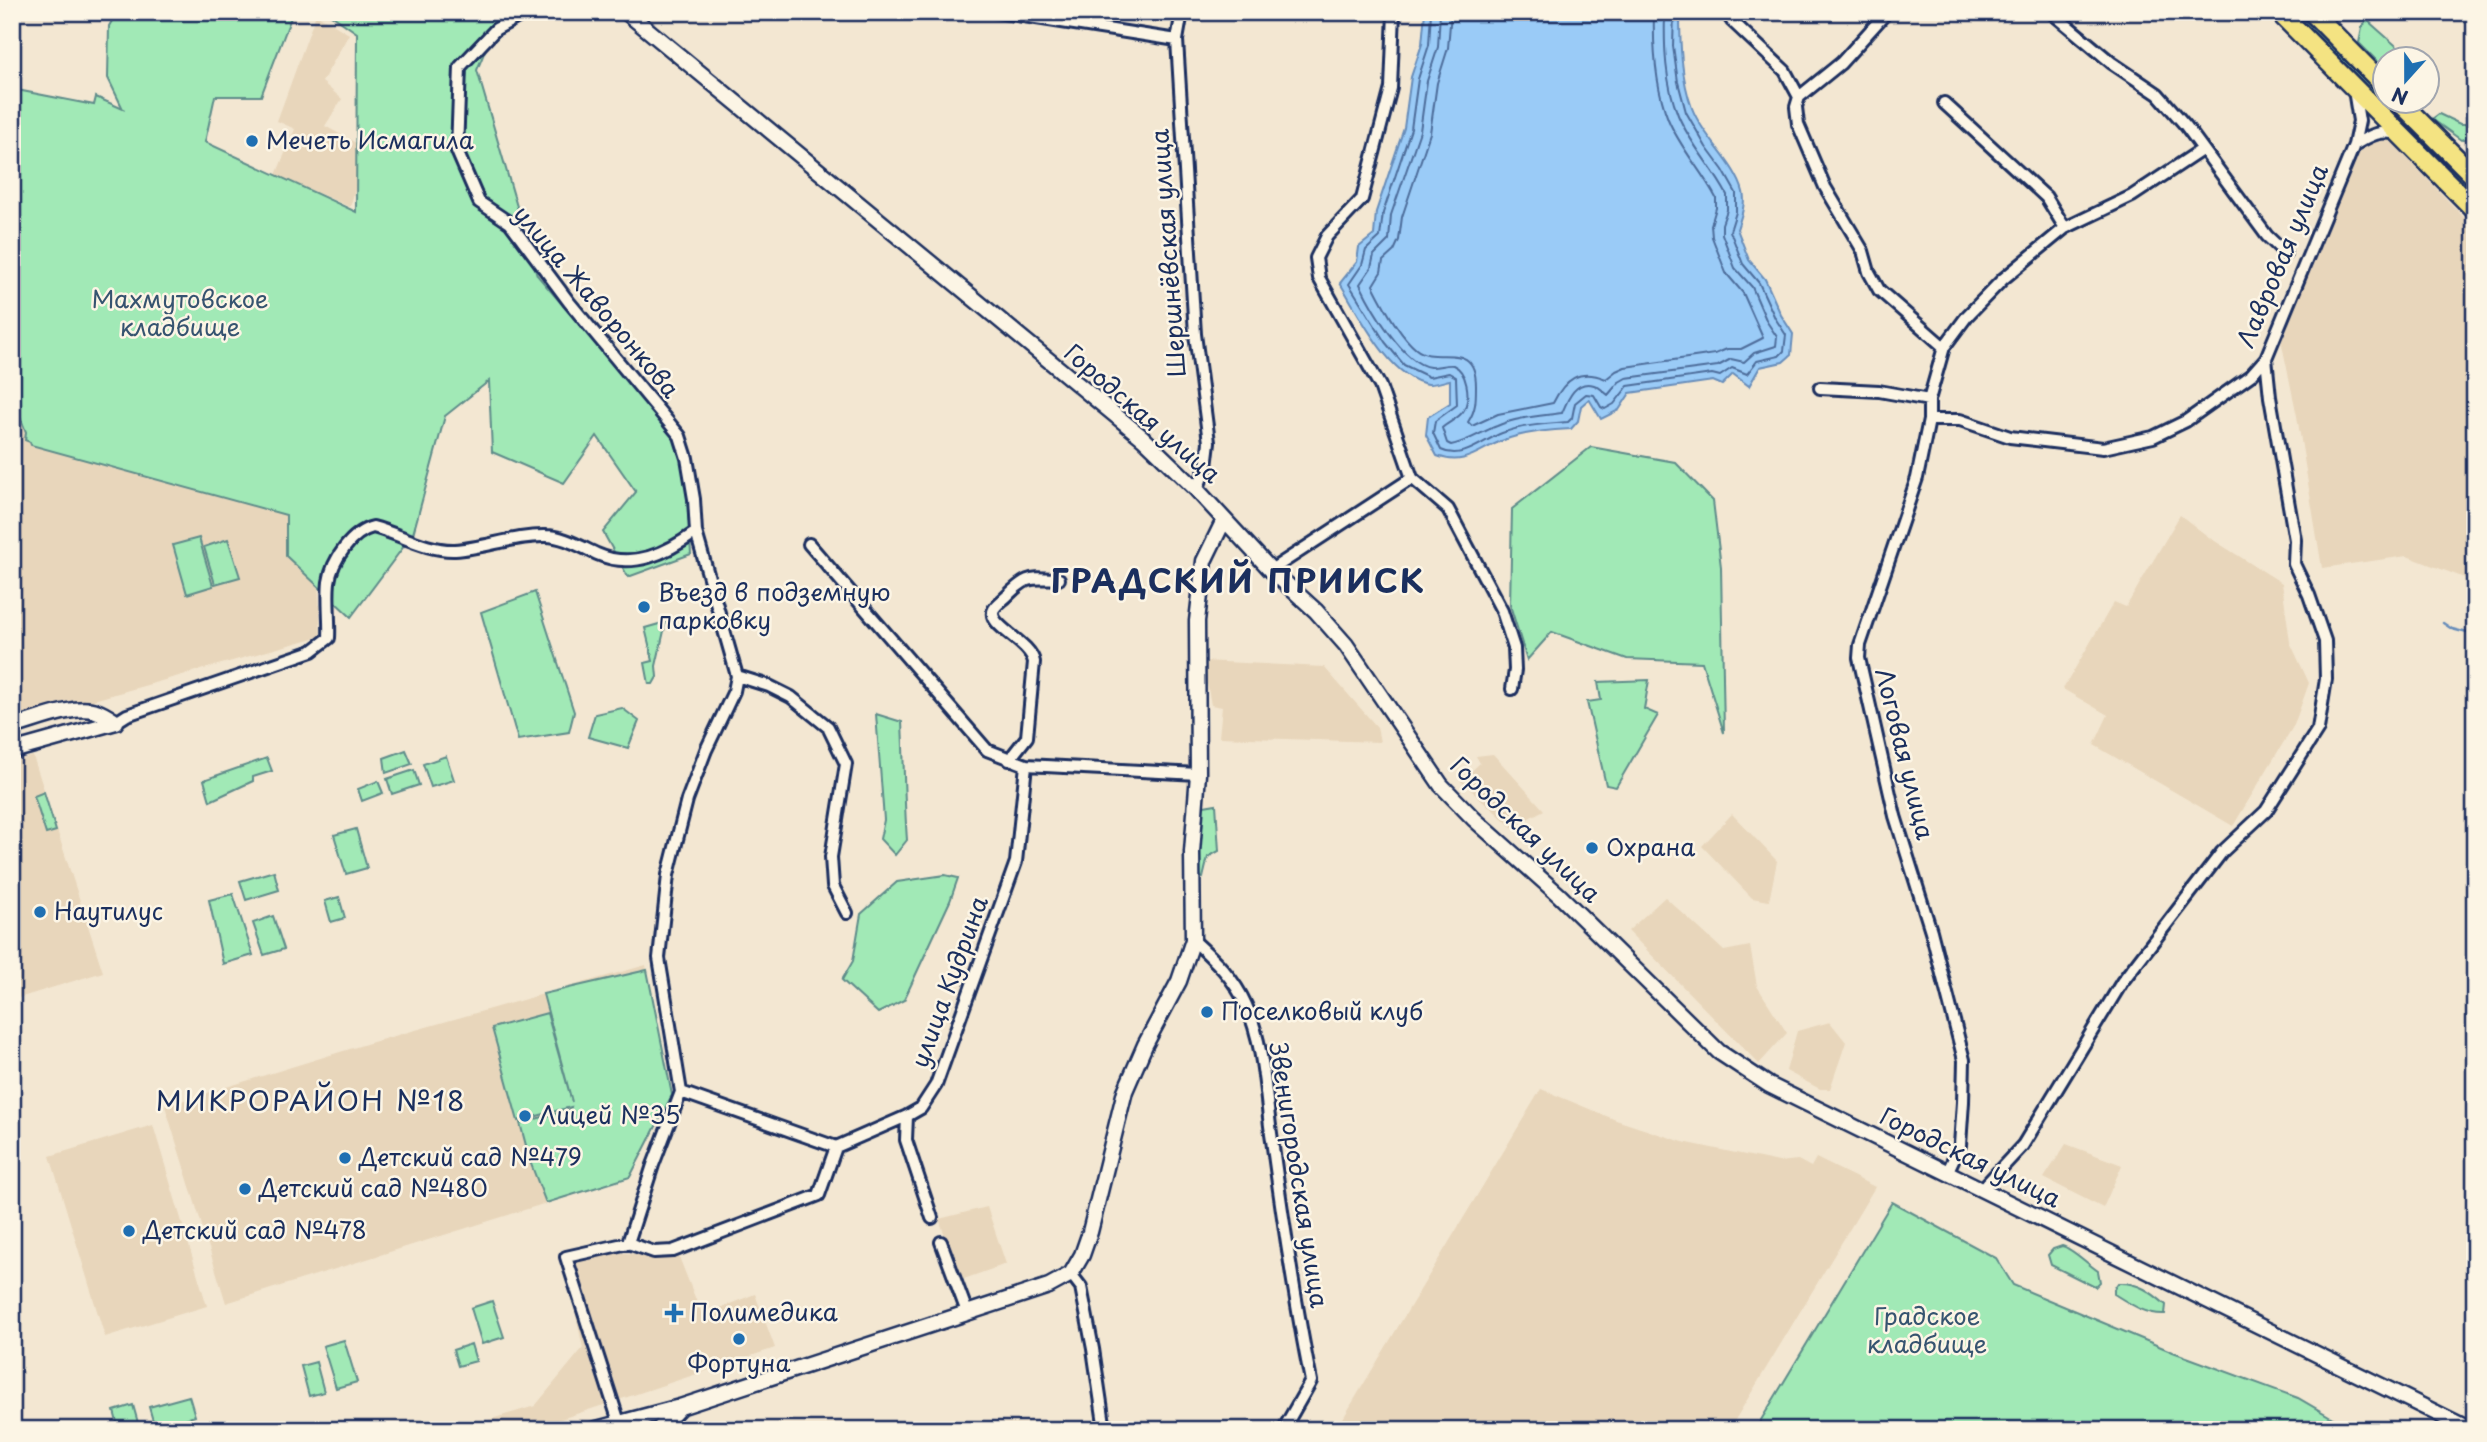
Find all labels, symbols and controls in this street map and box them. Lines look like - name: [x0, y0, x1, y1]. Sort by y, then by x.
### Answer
- north arrow: [2372, 46, 2442, 116]
- text: N: [2388, 81, 2412, 113]
- place label: Мечеть Исмагила: [266, 121, 474, 157]
- street label: Шершнёвская улица: [1140, 128, 1194, 378]
- marker: Мечеть Исмагила: [244, 133, 260, 149]
- street label: Лавровая улица: [2226, 158, 2336, 353]
- street label: улица Жаворонкова: [506, 196, 689, 405]
- park label: Махмутовское кладбище: [91, 280, 269, 344]
- street label: Городская улица: [1057, 334, 1230, 491]
- district label: ГРАДСКИЙ ПРИИСК: [1051, 556, 1425, 604]
- place label: Въезд в подземную парковку: [658, 573, 891, 637]
- marker: Въезд в подземную парковку: [636, 599, 652, 615]
- street label: Логовая улица: [1867, 664, 1945, 843]
- street label: Городская улица: [1443, 747, 1610, 910]
- place label: Охрана: [1606, 828, 1695, 864]
- marker: Охрана: [1584, 840, 1600, 856]
- street label: улица Кудрина: [900, 890, 996, 1072]
- place label: Наутилус: [54, 892, 163, 928]
- marker: Наутилус: [32, 904, 48, 920]
- place label: Поселковый клуб: [1221, 992, 1423, 1028]
- marker: Поселковый клуб: [1199, 1004, 1215, 1020]
- street label: Звенигородская улица: [1261, 1039, 1339, 1310]
- district label: МИКРОРАЙОН №18: [155, 1078, 467, 1121]
- place label: Лицей №35: [539, 1096, 681, 1132]
- street label: Городская улица: [1874, 1097, 2067, 1216]
- marker: Лицей №35: [517, 1108, 533, 1124]
- place label: Детский сад №479: [358, 1138, 582, 1174]
- marker: Детский сад №479: [337, 1150, 353, 1166]
- place label: Детский сад №480: [258, 1169, 488, 1205]
- marker: Детский сад №480: [237, 1181, 253, 1197]
- place label: Детский сад №478: [142, 1211, 367, 1247]
- marker: Детский сад №478: [121, 1223, 137, 1239]
- place label: Полимедика: [690, 1293, 838, 1329]
- park label: Градское кладбище: [1867, 1297, 1987, 1361]
- marker: Полимедика: [664, 1303, 684, 1323]
- marker: Фортуна: [731, 1331, 747, 1347]
- place label: Фортуна: [688, 1344, 791, 1380]

